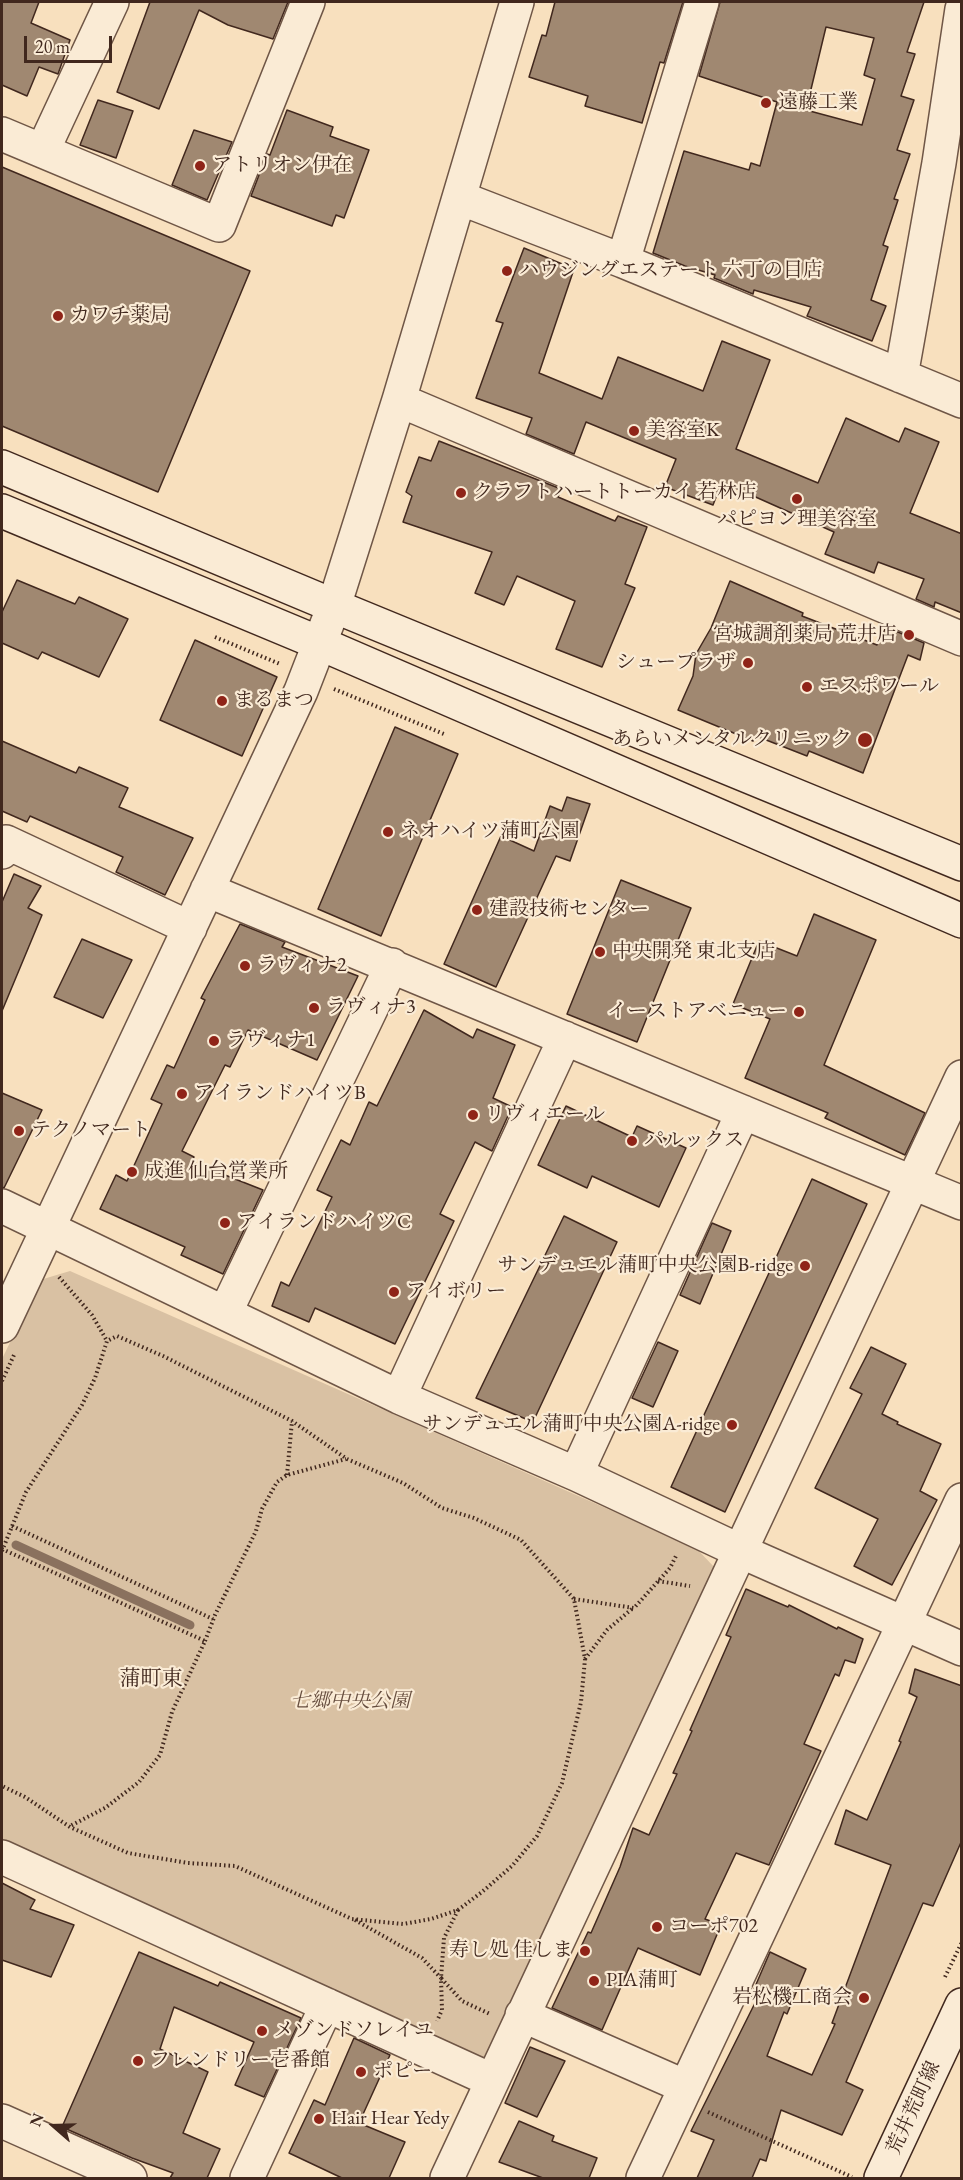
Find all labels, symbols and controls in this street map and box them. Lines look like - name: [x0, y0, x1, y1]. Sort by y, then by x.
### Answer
- scale bar: [27, 24, 116, 62]
- text: 20 m: [35, 35, 70, 58]
- place label: 遠藤工業: [778, 91, 858, 115]
- marker: 遠藤工業: [759, 96, 773, 110]
- place label: アトリオン伊在: [212, 154, 352, 178]
- marker: アトリオン伊在: [193, 159, 207, 173]
- place label: ハウジングエステート 六丁の目店: [519, 259, 823, 283]
- marker: ハウジングエステート 六丁の目店: [500, 264, 514, 278]
- place label: カワチ薬局: [70, 304, 170, 328]
- marker: カワチ薬局: [51, 309, 65, 323]
- place label: 美容室K: [646, 419, 720, 443]
- marker: 美容室K: [627, 424, 641, 438]
- place label: クラフトハートトーカイ 若林店: [473, 481, 757, 505]
- marker: クラフトハートトーカイ 若林店: [454, 486, 468, 500]
- marker: パピヨン理美容室: [790, 492, 804, 506]
- place label: パピヨン理美容室: [717, 508, 877, 532]
- place label: 宮城調剤薬局 荒井店: [713, 623, 897, 647]
- marker: 宮城調剤薬局 荒井店: [902, 628, 916, 642]
- place label: シュープラザ: [616, 651, 736, 675]
- marker: シュープラザ: [741, 656, 755, 670]
- place label: エスポワール: [819, 675, 939, 699]
- marker: エスポワール: [800, 680, 814, 694]
- place label: まるまつ: [234, 689, 314, 713]
- marker: まるまつ: [215, 694, 229, 708]
- place label: あらいメンタルクリニック: [612, 728, 852, 752]
- marker: あらいメンタルクリニック: [856, 731, 874, 749]
- place label: ネオハイツ蒲町公園: [400, 820, 580, 844]
- marker: ネオハイツ蒲町公園: [381, 825, 395, 839]
- place label: 建設技術センター: [489, 898, 649, 922]
- marker: 建設技術センター: [470, 903, 484, 917]
- place label: 中央開発 東北支店: [612, 940, 776, 964]
- marker: 中央開発 東北支店: [593, 945, 607, 959]
- place label: ラヴィナ2: [257, 954, 347, 978]
- marker: ラヴィナ2: [238, 959, 252, 973]
- place label: ラヴィナ3: [326, 996, 416, 1020]
- place label: イーストアベニュー: [607, 1000, 787, 1024]
- marker: ラヴィナ3: [307, 1001, 321, 1015]
- marker: イーストアベニュー: [792, 1005, 806, 1019]
- place label: ラヴィナ1: [226, 1029, 316, 1053]
- marker: ラヴィナ1: [207, 1034, 221, 1048]
- place label: アイランドハイツB: [194, 1082, 366, 1106]
- marker: アイランドハイツB: [175, 1087, 189, 1101]
- place label: リヴィエール: [485, 1103, 605, 1127]
- marker: リヴィエール: [466, 1108, 480, 1122]
- place label: テクノマート: [31, 1119, 151, 1143]
- marker: テクノマート: [12, 1124, 26, 1138]
- place label: パルックス: [644, 1129, 744, 1153]
- marker: パルックス: [625, 1134, 639, 1148]
- place label: 成進 仙台営業所: [144, 1160, 288, 1184]
- marker: 成進 仙台営業所: [125, 1165, 139, 1179]
- place label: アイランドハイツC: [237, 1211, 411, 1235]
- marker: アイランドハイツC: [218, 1216, 232, 1230]
- place label: サンデュエル蒲町中央公園B-ridge: [498, 1254, 793, 1278]
- marker: サンデュエル蒲町中央公園B-ridge: [798, 1259, 812, 1273]
- place label: アイボリー: [406, 1280, 506, 1304]
- marker: アイボリー: [387, 1285, 401, 1299]
- place label: サンデュエル蒲町中央公園A-ridge: [422, 1413, 720, 1437]
- marker: サンデュエル蒲町中央公園A-ridge: [725, 1418, 739, 1432]
- district label: 蒲町東: [120, 1666, 182, 1692]
- park label: 七郷中央公園: [290, 1690, 410, 1714]
- place label: コーポ702: [669, 1915, 758, 1939]
- marker: コーポ702: [650, 1920, 664, 1934]
- place label: 寿し処 佳しま: [449, 1939, 573, 1963]
- marker: 寿し処 佳しま: [578, 1944, 592, 1958]
- place label: PIA蒲町: [606, 1969, 678, 1993]
- marker: PIA蒲町: [587, 1974, 601, 1988]
- place label: 岩松機工商会: [732, 1986, 852, 2010]
- marker: 岩松機工商会: [857, 1991, 871, 2005]
- place label: メゾンドソレイユ: [274, 2019, 434, 2043]
- marker: メゾンドソレイユ: [255, 2024, 269, 2038]
- place label: フレンドリー壱番館: [150, 2049, 330, 2073]
- marker: フレンドリー壱番館: [131, 2054, 145, 2068]
- street label: 荒井荒町線: [882, 2058, 946, 2158]
- place label: ポピー: [373, 2060, 432, 2084]
- marker: ポピー: [354, 2065, 368, 2079]
- north arrow: [24, 2096, 84, 2156]
- place label: Hair Hear Yedy: [331, 2107, 449, 2131]
- text: N: [25, 2110, 49, 2129]
- marker: Hair Hear Yedy: [312, 2112, 326, 2126]

